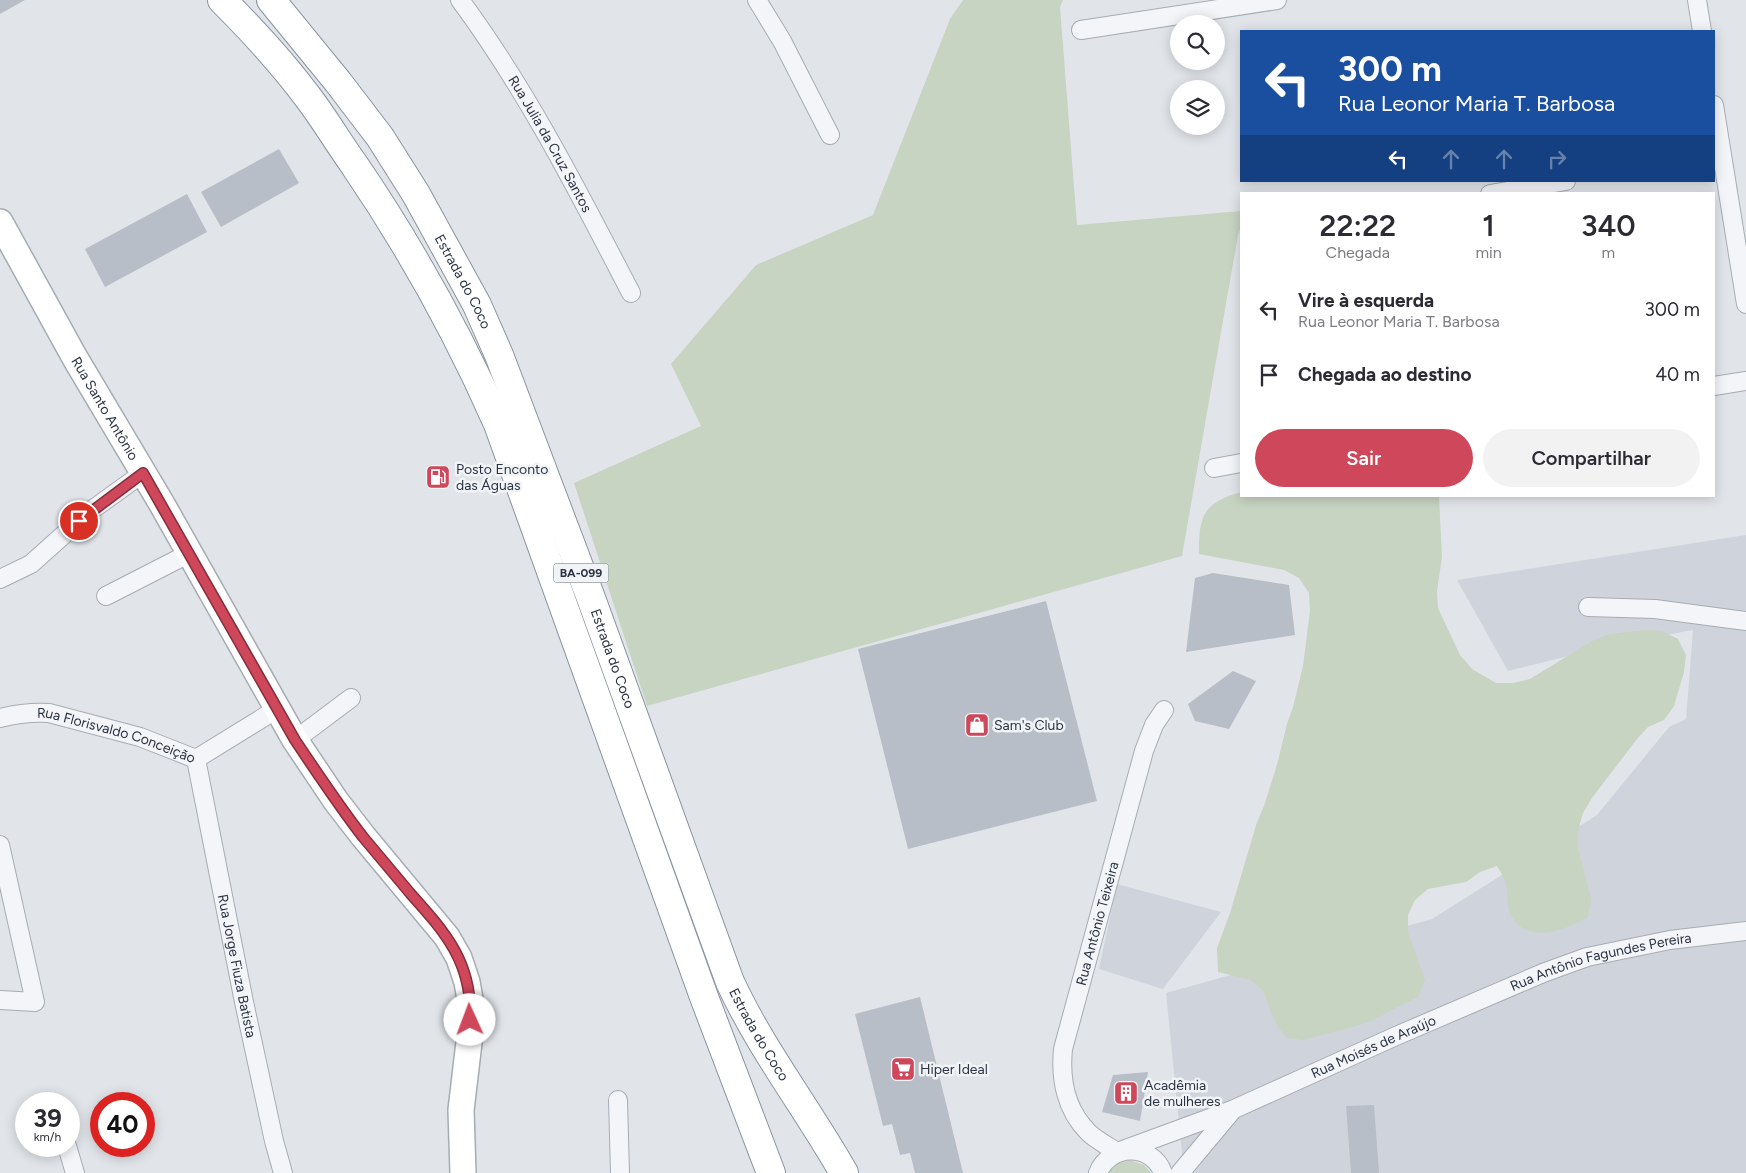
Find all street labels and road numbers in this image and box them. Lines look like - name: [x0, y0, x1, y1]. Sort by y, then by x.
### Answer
- street label: Rua Julia da Cruz Santos: [504, 73, 595, 215]
- street label: Estrada do Coco: [431, 232, 494, 332]
- street label: Rua Santo Antônio: [67, 354, 142, 464]
- road number: BA-099: [554, 564, 608, 582]
- street label: Estrada do Coco: [587, 607, 638, 711]
- street label: Rua Florisvaldo Conceição: [37, 704, 198, 767]
- street label: Rua Antônio Teixeira: [1073, 860, 1123, 987]
- street label: Rua Jorge Fiuza Batista: [214, 893, 259, 1039]
- street label: Rua Antônio Fagundes Pereira: [1508, 930, 1692, 995]
- street label: Estrada do Coco: [725, 985, 792, 1084]
- street label: Rua Moisés de Araújo: [1308, 1012, 1439, 1082]

